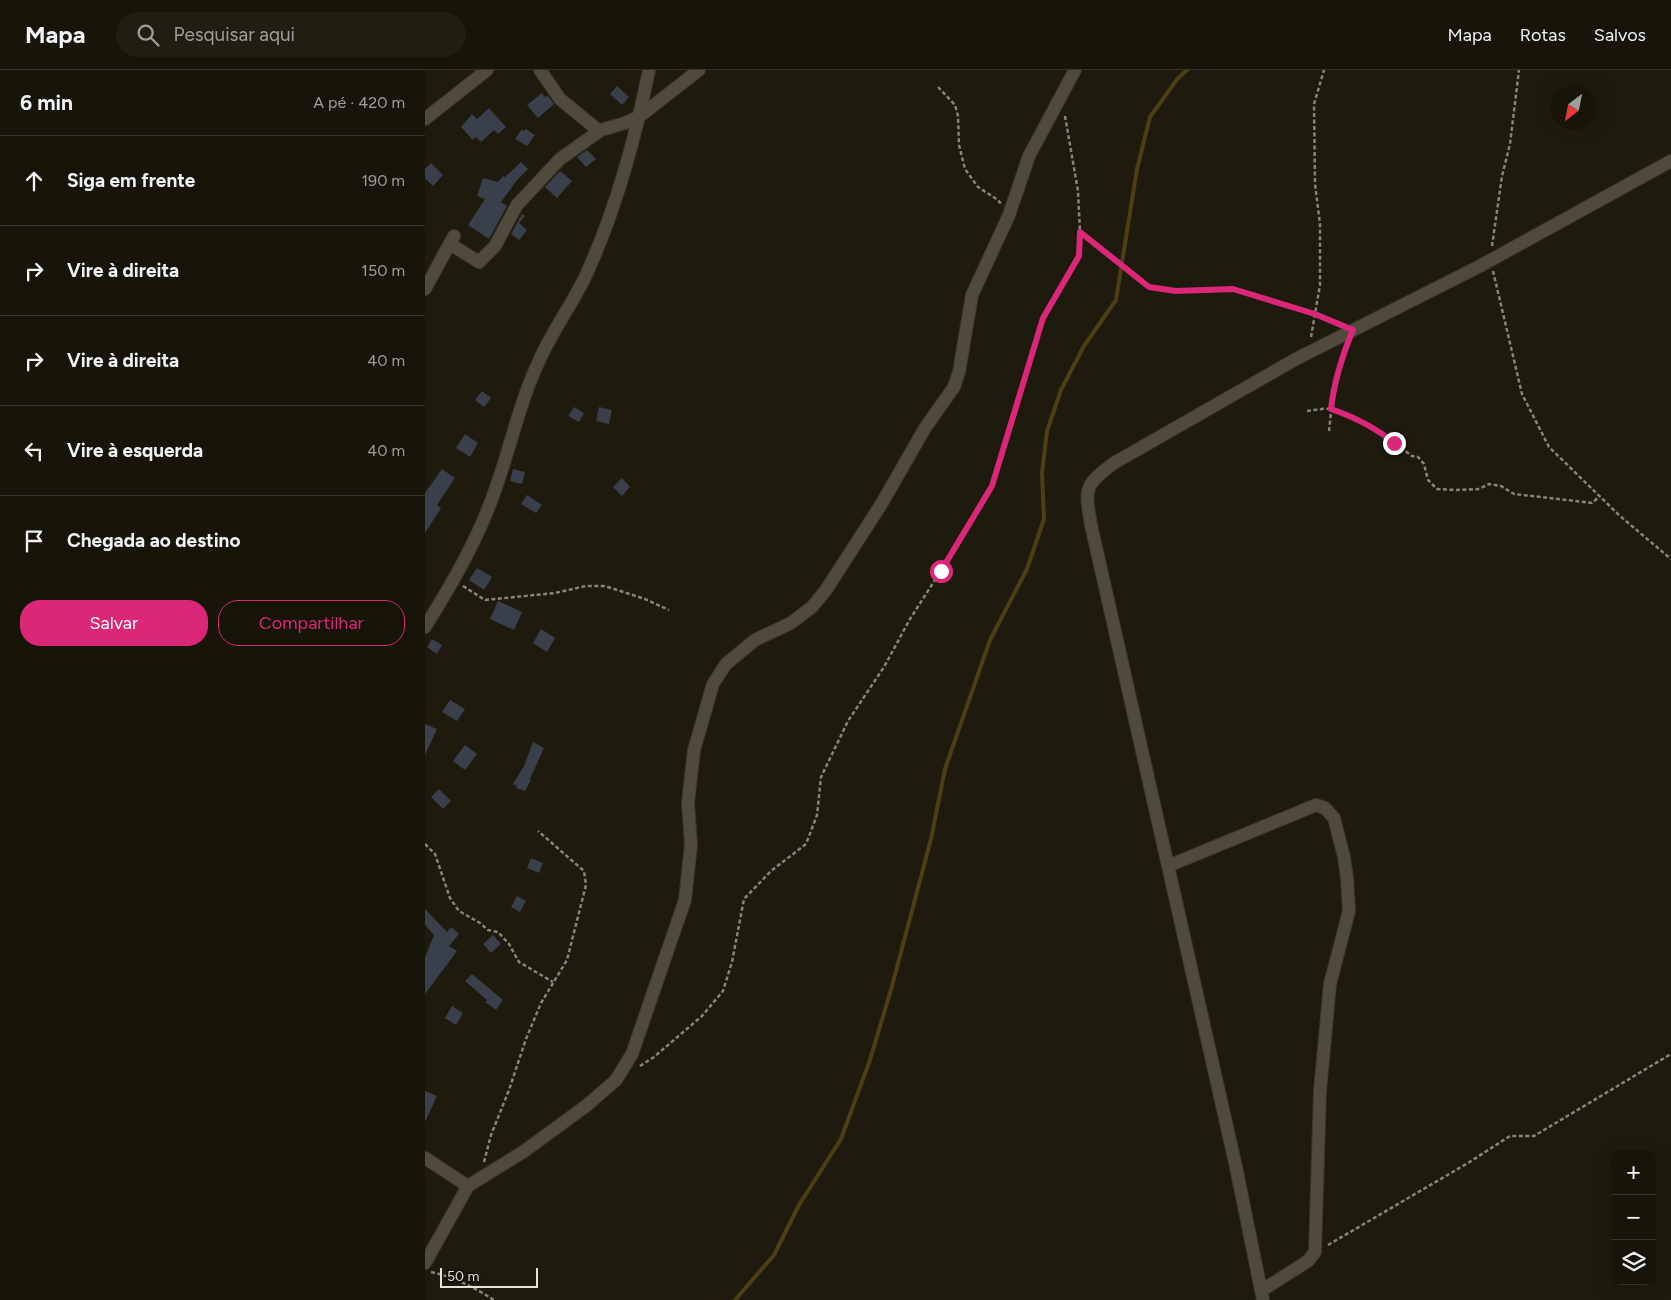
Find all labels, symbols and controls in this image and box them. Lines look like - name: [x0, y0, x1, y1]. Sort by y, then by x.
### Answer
- search box: [116, 12, 466, 57]
- text: Mapa: [25, 20, 86, 49]
- icon: search: [134, 21, 162, 49]
- text: Pesquisar aqui: [174, 23, 295, 46]
- text: Mapa: [1448, 24, 1492, 46]
- text: Rotas: [1520, 24, 1566, 46]
- text: Salvos: [1594, 24, 1646, 46]
- north arrow: [1551, 85, 1596, 130]
- text: 6 min: [20, 90, 73, 115]
- text: A pé · 420 m: [313, 93, 405, 112]
- icon: ahead: [20, 167, 48, 195]
- text: Siga em frente: [67, 169, 195, 192]
- text: 190 m: [362, 171, 405, 190]
- icon: right: [20, 257, 48, 285]
- text: Vire à direita: [67, 259, 179, 282]
- text: 150 m: [361, 261, 405, 280]
- icon: right: [20, 347, 48, 375]
- text: Vire à direita: [67, 349, 179, 372]
- text: 40 m: [367, 351, 405, 370]
- route end: [1383, 432, 1406, 455]
- icon: left: [20, 437, 48, 465]
- text: Vire à esquerda: [67, 439, 203, 462]
- text: 40 m: [367, 441, 405, 460]
- icon: arrive: [20, 527, 48, 555]
- text: Chegada ao destino: [67, 529, 240, 552]
- route start: [930, 560, 953, 583]
- button: Salvar: [20, 600, 208, 646]
- button: Compartilhar: [218, 600, 405, 646]
- map controls: [1611, 1150, 1656, 1285]
- button: +: [1611, 1150, 1656, 1195]
- button: −: [1611, 1195, 1656, 1240]
- button: layers: [1611, 1240, 1656, 1285]
- scale bar: [440, 1265, 537, 1288]
- text: 50 m: [447, 1268, 479, 1285]

